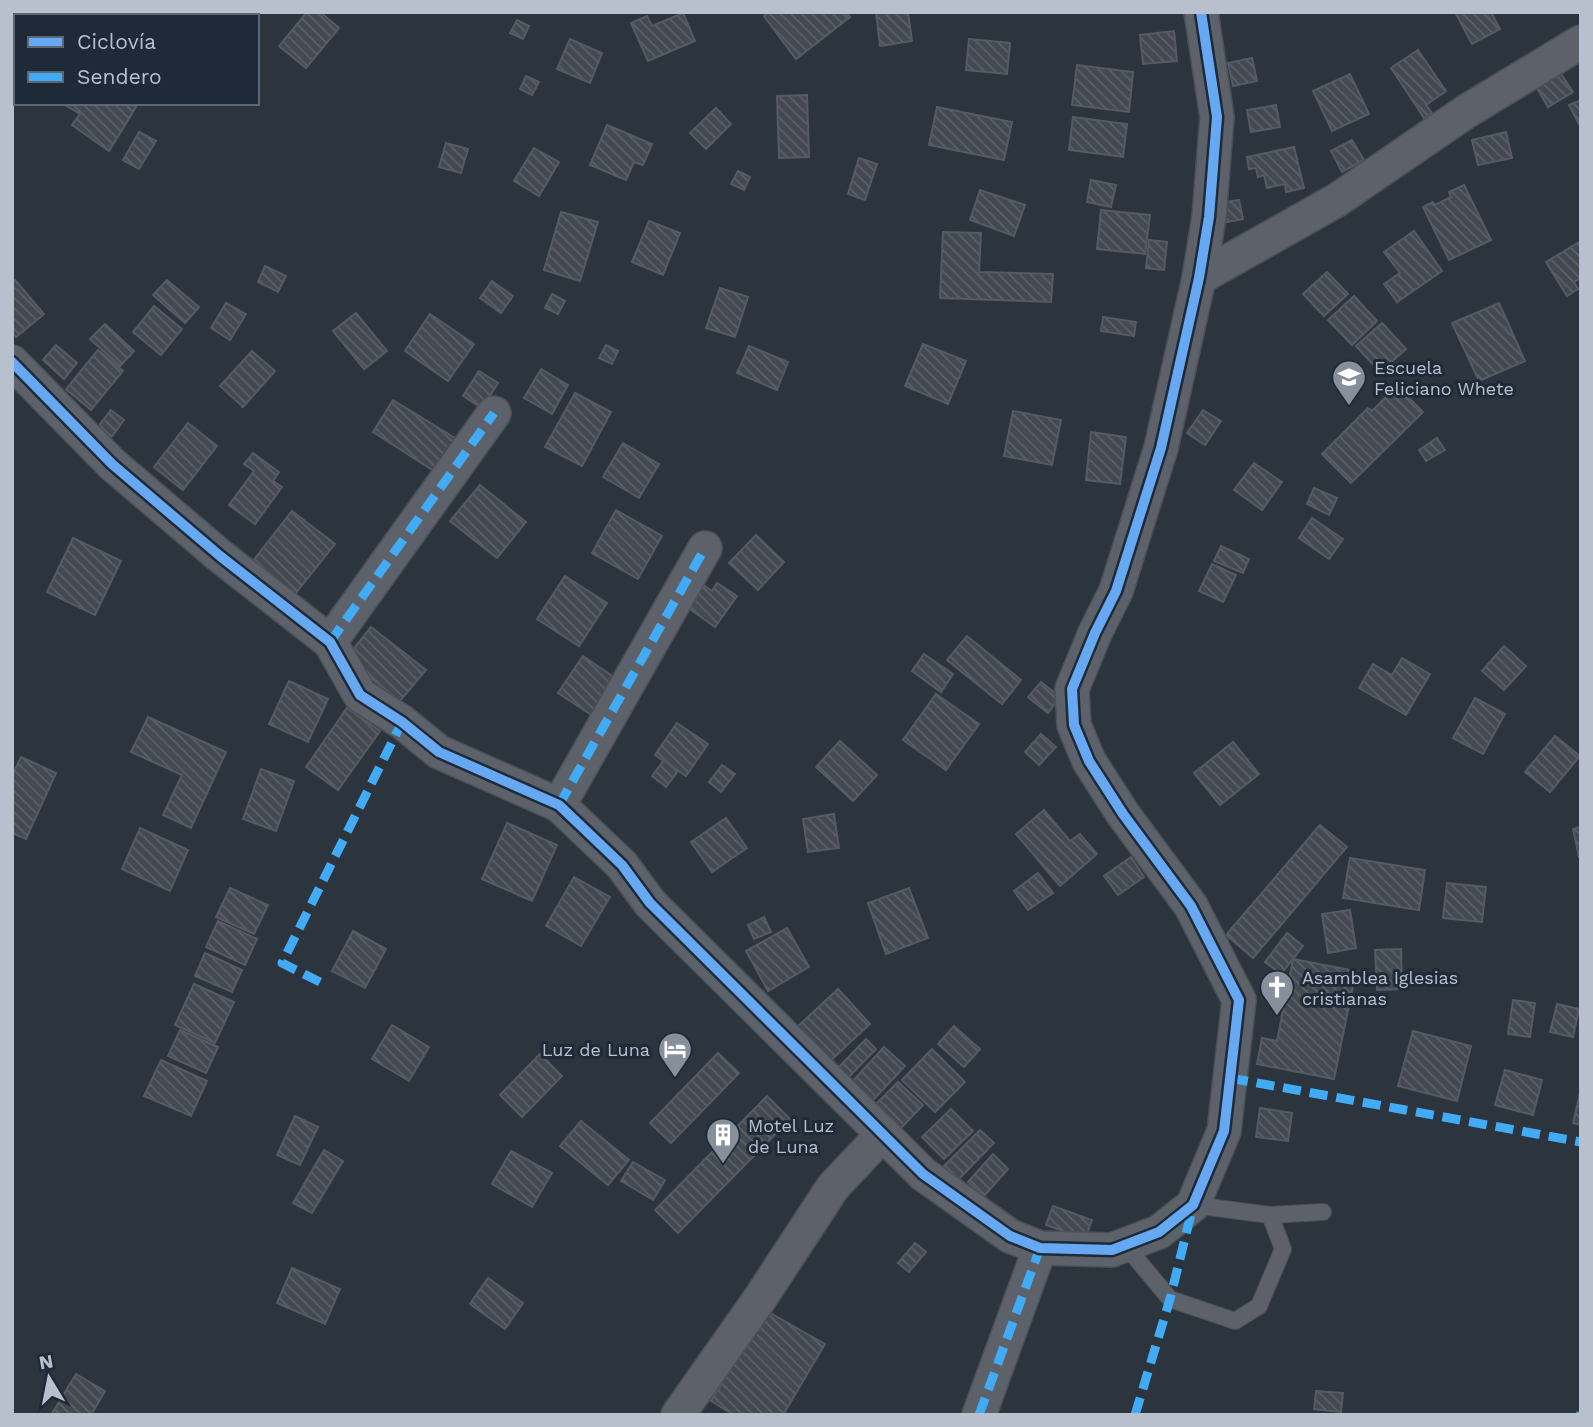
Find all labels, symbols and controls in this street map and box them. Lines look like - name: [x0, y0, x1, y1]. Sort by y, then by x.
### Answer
- legend: [14, 14, 259, 105]
- text: Ciclovía: [77, 29, 156, 54]
- text: Sendero: [77, 64, 162, 89]
- place label: Escuela Feliciano Whete: [1374, 357, 1514, 399]
- school or university icon: Escuela Feliciano Whete: [1330, 358, 1368, 407]
- place label: Asamblea Iglesias cristianas: [1302, 967, 1458, 1009]
- church icon: Asamblea Iglesias cristianas: [1258, 968, 1296, 1017]
- hotel icon: Luz de Luna: [656, 1030, 694, 1079]
- place label: Luz de Luna: [542, 1039, 650, 1060]
- place label: Motel Luz de Luna: [748, 1115, 834, 1157]
- building icon: Motel Luz de Luna: [704, 1116, 742, 1165]
- north arrow: [14, 1343, 84, 1413]
- text: N: [37, 1349, 55, 1374]

